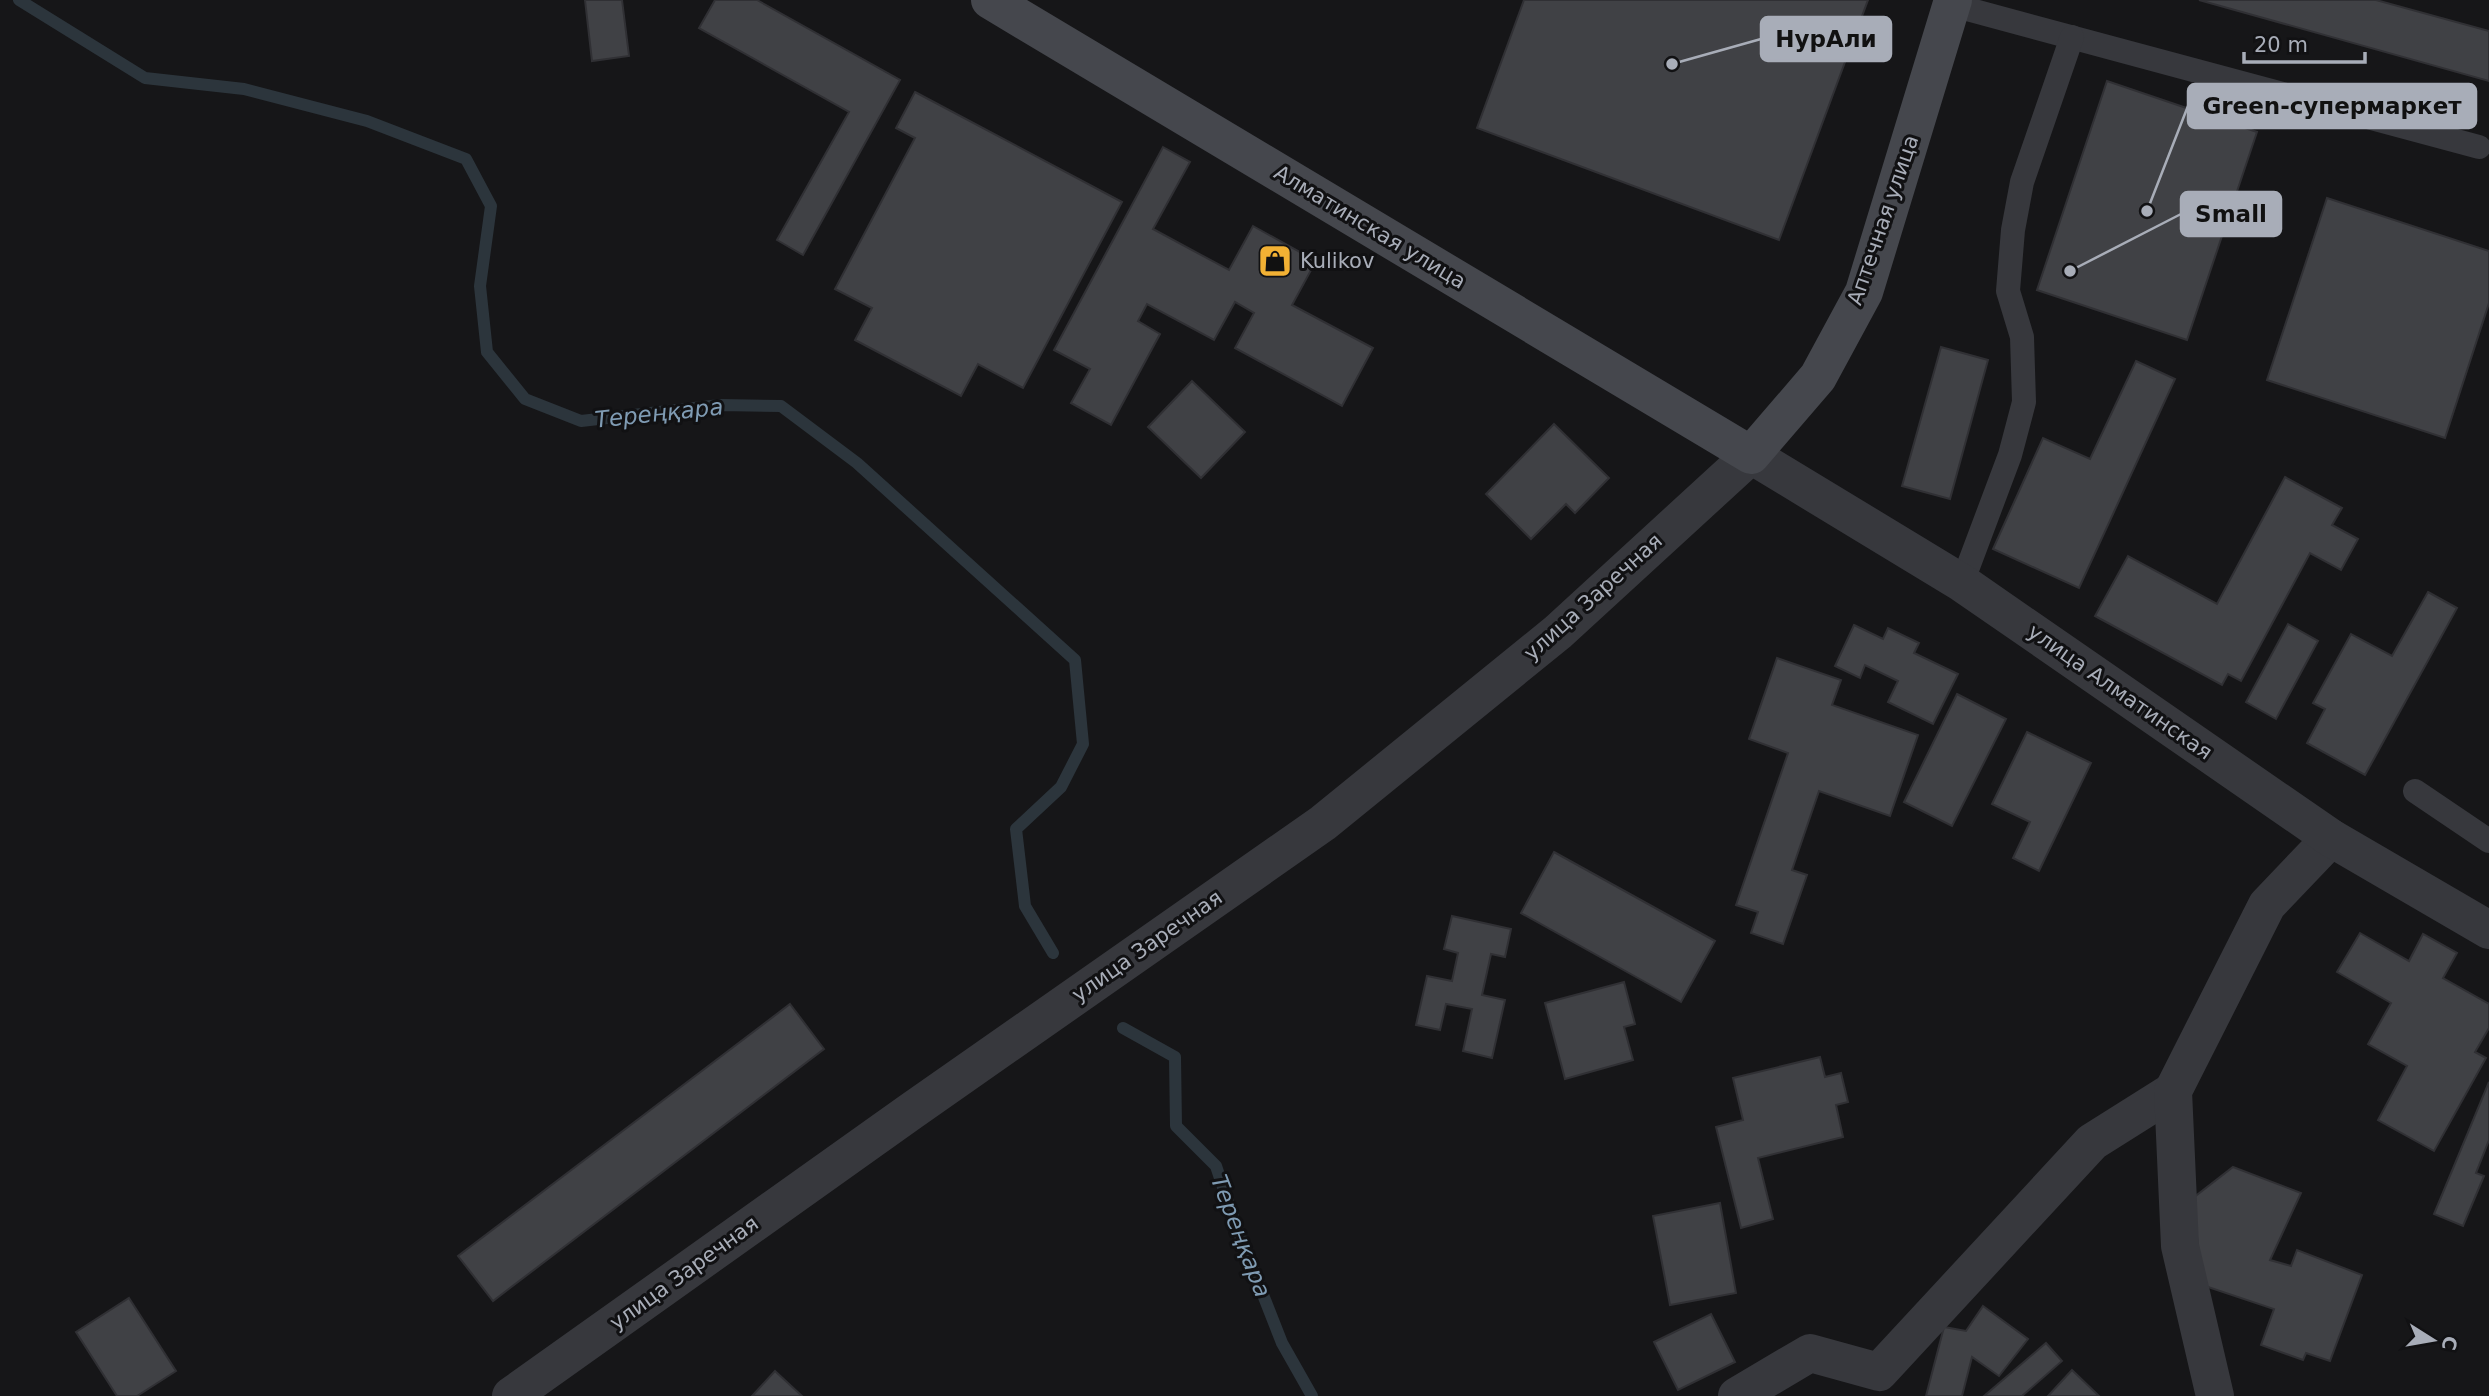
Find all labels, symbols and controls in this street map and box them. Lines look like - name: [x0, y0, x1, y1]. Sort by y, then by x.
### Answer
- callout: НурАли: [1761, 17, 1891, 61]
- scale bar: [2244, 21, 2365, 65]
- text: НурАли: [1775, 26, 1877, 52]
- text: 20 m: [2254, 33, 2308, 57]
- callout: Green-супермаркет: [2188, 84, 2476, 128]
- text: Green-супермаркет: [2202, 93, 2462, 119]
- street label: Аптечная улица: [1843, 132, 1923, 308]
- street label: Алматинская улица: [1270, 160, 1470, 294]
- callout: Small: [2181, 192, 2281, 236]
- text: Small: [2195, 201, 2267, 227]
- shop icon: Kulikov: [1256, 242, 1294, 280]
- place label: Kulikov: [1300, 249, 1374, 273]
- water label: Тереңқара: [594, 393, 724, 433]
- street label: улица Заречная: [1519, 529, 1667, 665]
- street label: улица Алматинская: [2023, 619, 2217, 765]
- street label: улица Заречная: [1067, 885, 1227, 1007]
- water label: Тереңқара: [1206, 1171, 1276, 1301]
- street label: улица Заречная: [605, 1211, 763, 1335]
- north arrow: [2398, 1305, 2468, 1375]
- text: С: [2438, 1334, 2462, 1352]

